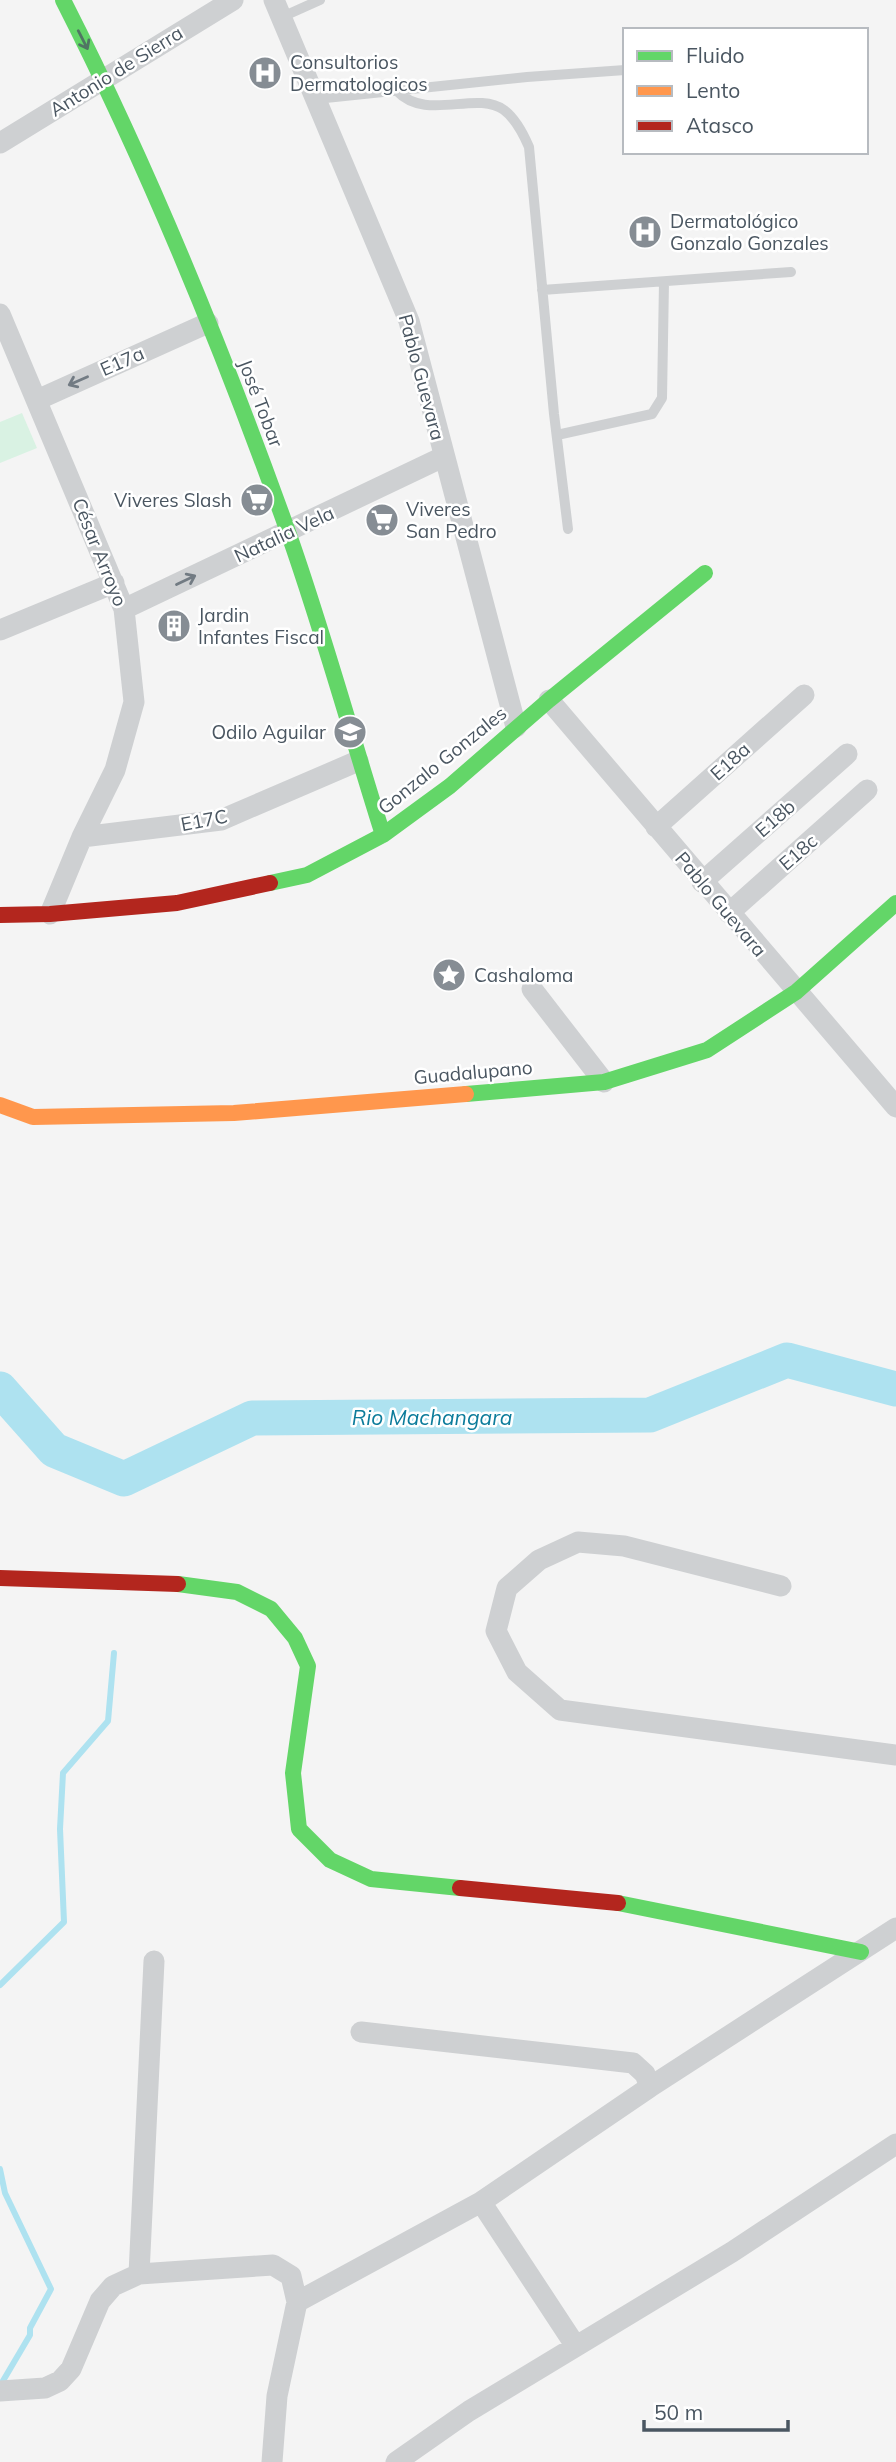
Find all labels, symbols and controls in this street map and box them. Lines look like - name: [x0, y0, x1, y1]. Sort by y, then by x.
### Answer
- street label: Antonio de Sierra: [45, 20, 187, 122]
- legend: [623, 28, 868, 154]
- one-way arrow: [77, 29, 90, 50]
- text: Fluido: [686, 42, 745, 68]
- place label: Consultorios Dermatologicos: [290, 50, 428, 96]
- hospital icon: Consultorios Dermatologicos: [246, 54, 284, 92]
- text: Lento: [686, 77, 740, 103]
- text: Atasco: [686, 112, 754, 138]
- place label: Dermatológico Gonzalo Gonzales: [670, 209, 829, 255]
- hospital icon: Dermatológico Gonzalo Gonzales: [626, 213, 664, 251]
- street label: Pablo Guevara: [394, 311, 450, 443]
- street label: E17a: [96, 341, 148, 381]
- street label: José Tobar: [233, 356, 289, 451]
- one-way arrow: [68, 375, 90, 388]
- supermarket icon: Viveres Slash: [238, 481, 276, 519]
- place label: Viveres Slash: [114, 488, 232, 512]
- street label: César Arroyo: [67, 494, 133, 610]
- place label: Viveres San Pedro: [406, 497, 497, 543]
- street label: Natalia Vela: [230, 500, 338, 568]
- supermarket icon: Viveres San Pedro: [363, 501, 401, 539]
- one-way arrow: [175, 573, 196, 586]
- place label: Jardin Infantes Fiscal: [198, 603, 324, 649]
- building icon: Jardin Infantes Fiscal: [155, 607, 193, 645]
- street label: Gonzalo Gonzales: [373, 701, 511, 819]
- school or university icon: Odilo Aguilar: [331, 713, 369, 751]
- place label: Odilo Aguilar: [211, 720, 326, 744]
- street label: E18a: [705, 737, 755, 785]
- street label: E18b: [750, 794, 800, 842]
- street label: E17C: [179, 804, 229, 836]
- street label: E18c: [774, 829, 822, 875]
- street label: Pablo Guevara: [670, 847, 772, 961]
- place icon: Cashaloma: [430, 956, 468, 994]
- place label: Cashaloma: [474, 963, 574, 987]
- street label: Guadalupano: [413, 1055, 533, 1089]
- water label: Rio Machangara: [352, 1404, 512, 1430]
- scale bar: [644, 2388, 788, 2432]
- text: 50 m: [654, 2399, 703, 2425]

